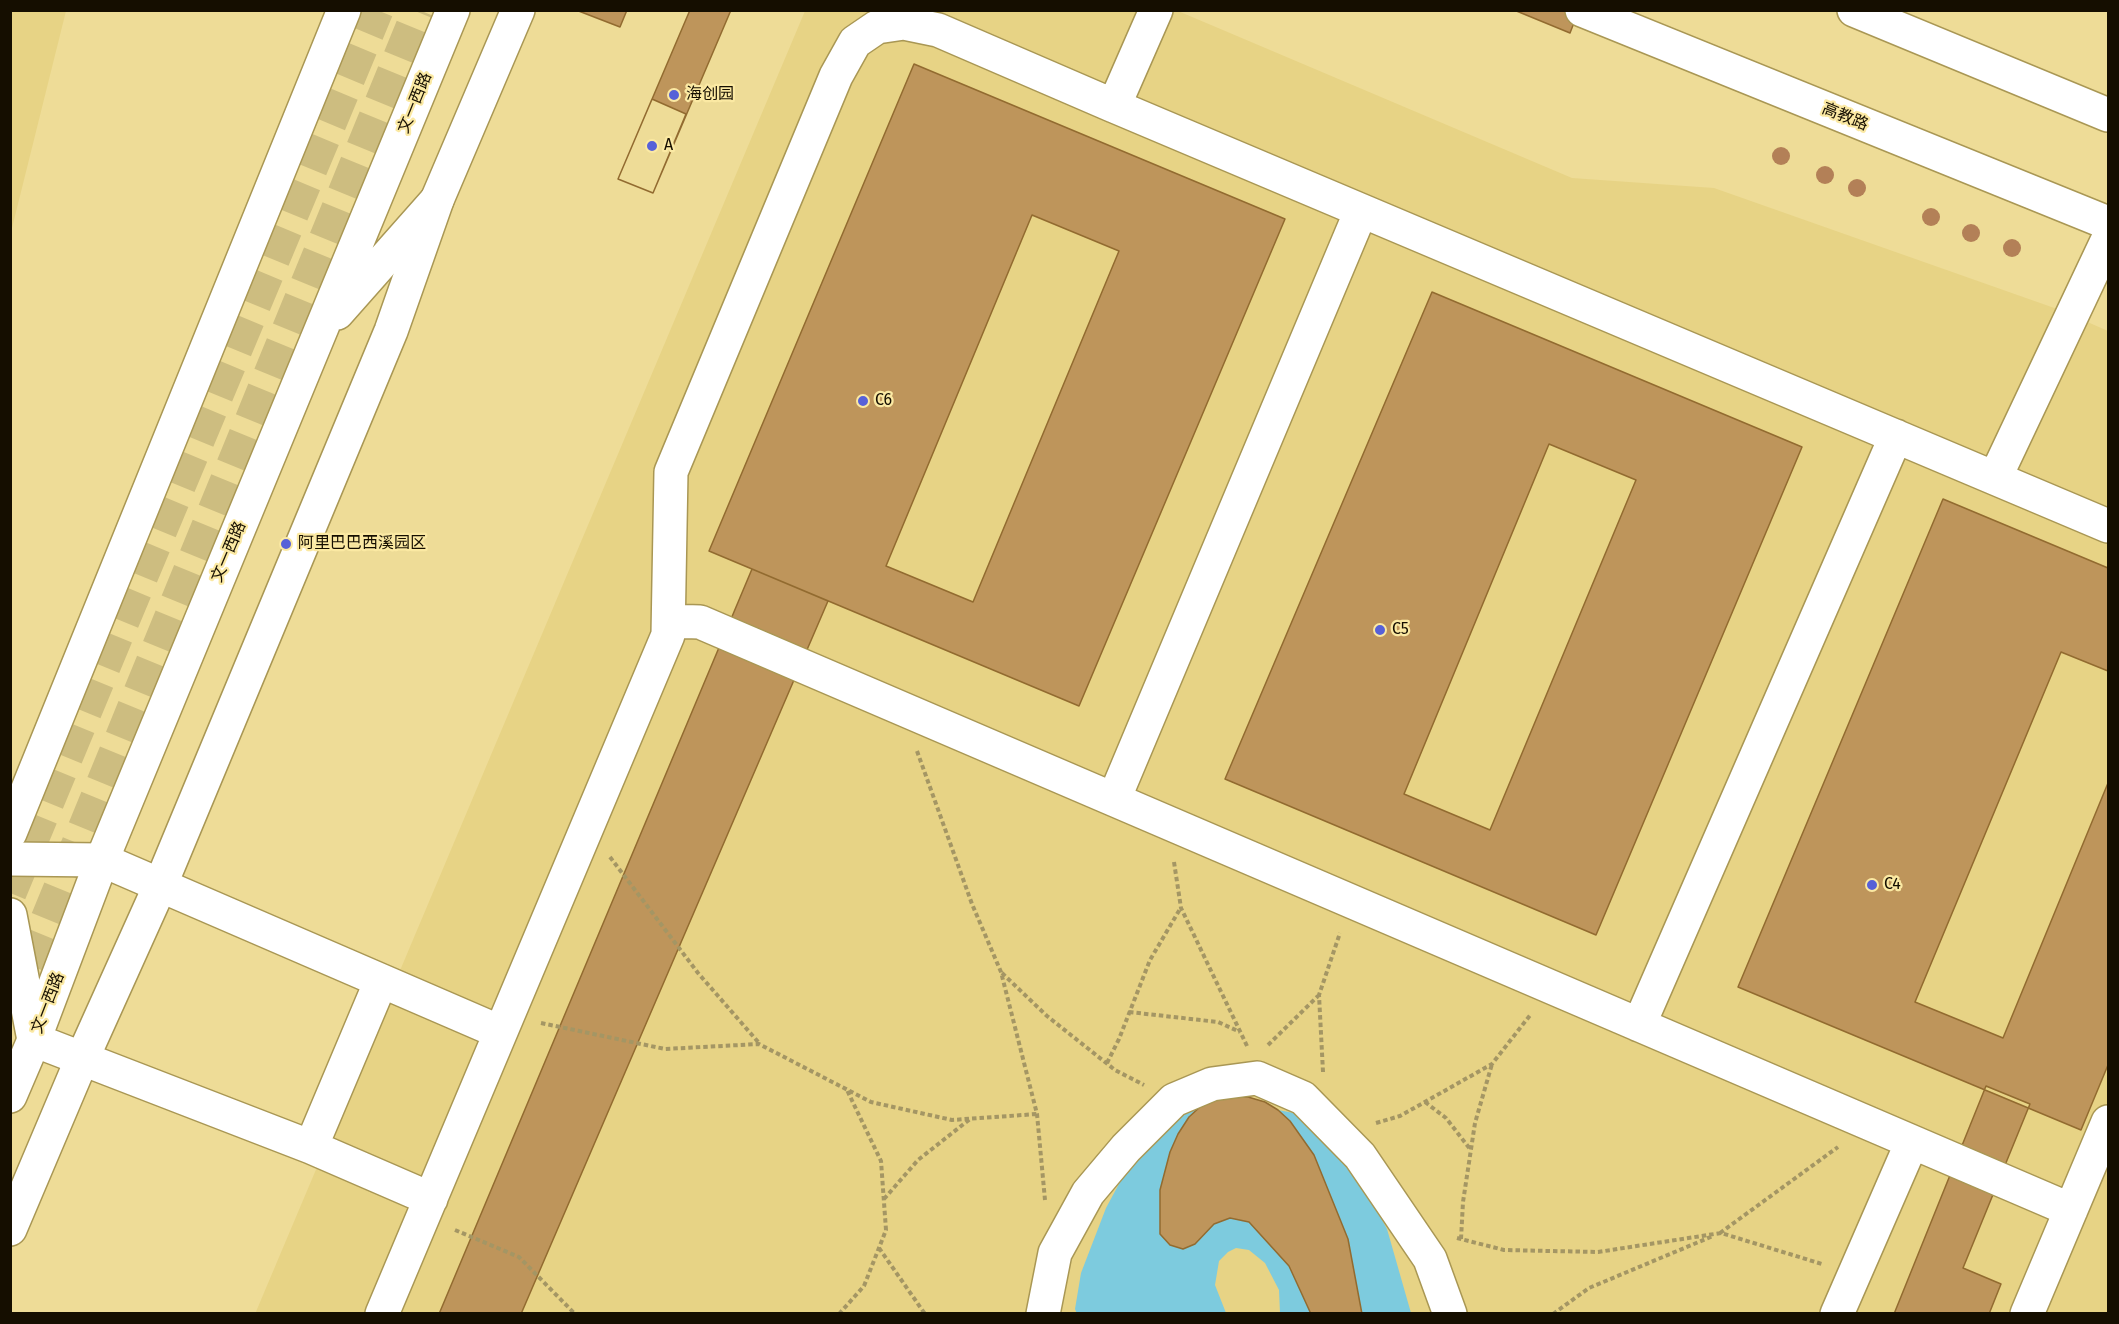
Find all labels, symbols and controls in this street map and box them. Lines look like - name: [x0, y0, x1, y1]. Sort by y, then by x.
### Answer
- street label: 文一西路: [394, 70, 436, 136]
- place label: 海创园: [686, 85, 734, 105]
- marker: 海创园: [667, 88, 681, 102]
- street label: 高教路: [1819, 99, 1871, 135]
- place label: A: [664, 136, 673, 156]
- marker: A: [645, 139, 659, 153]
- place label: C6: [875, 391, 892, 411]
- marker: C6: [856, 394, 870, 408]
- street label: 文一西路: [208, 519, 250, 585]
- place label: 阿里巴巴西溪园区: [298, 534, 426, 554]
- marker: 阿里巴巴西溪园区: [279, 537, 293, 551]
- place label: C5: [1392, 620, 1409, 640]
- marker: C5: [1373, 623, 1387, 637]
- place label: C4: [1884, 875, 1901, 895]
- marker: C4: [1865, 878, 1879, 892]
- street label: 文一西路: [28, 970, 68, 1036]

